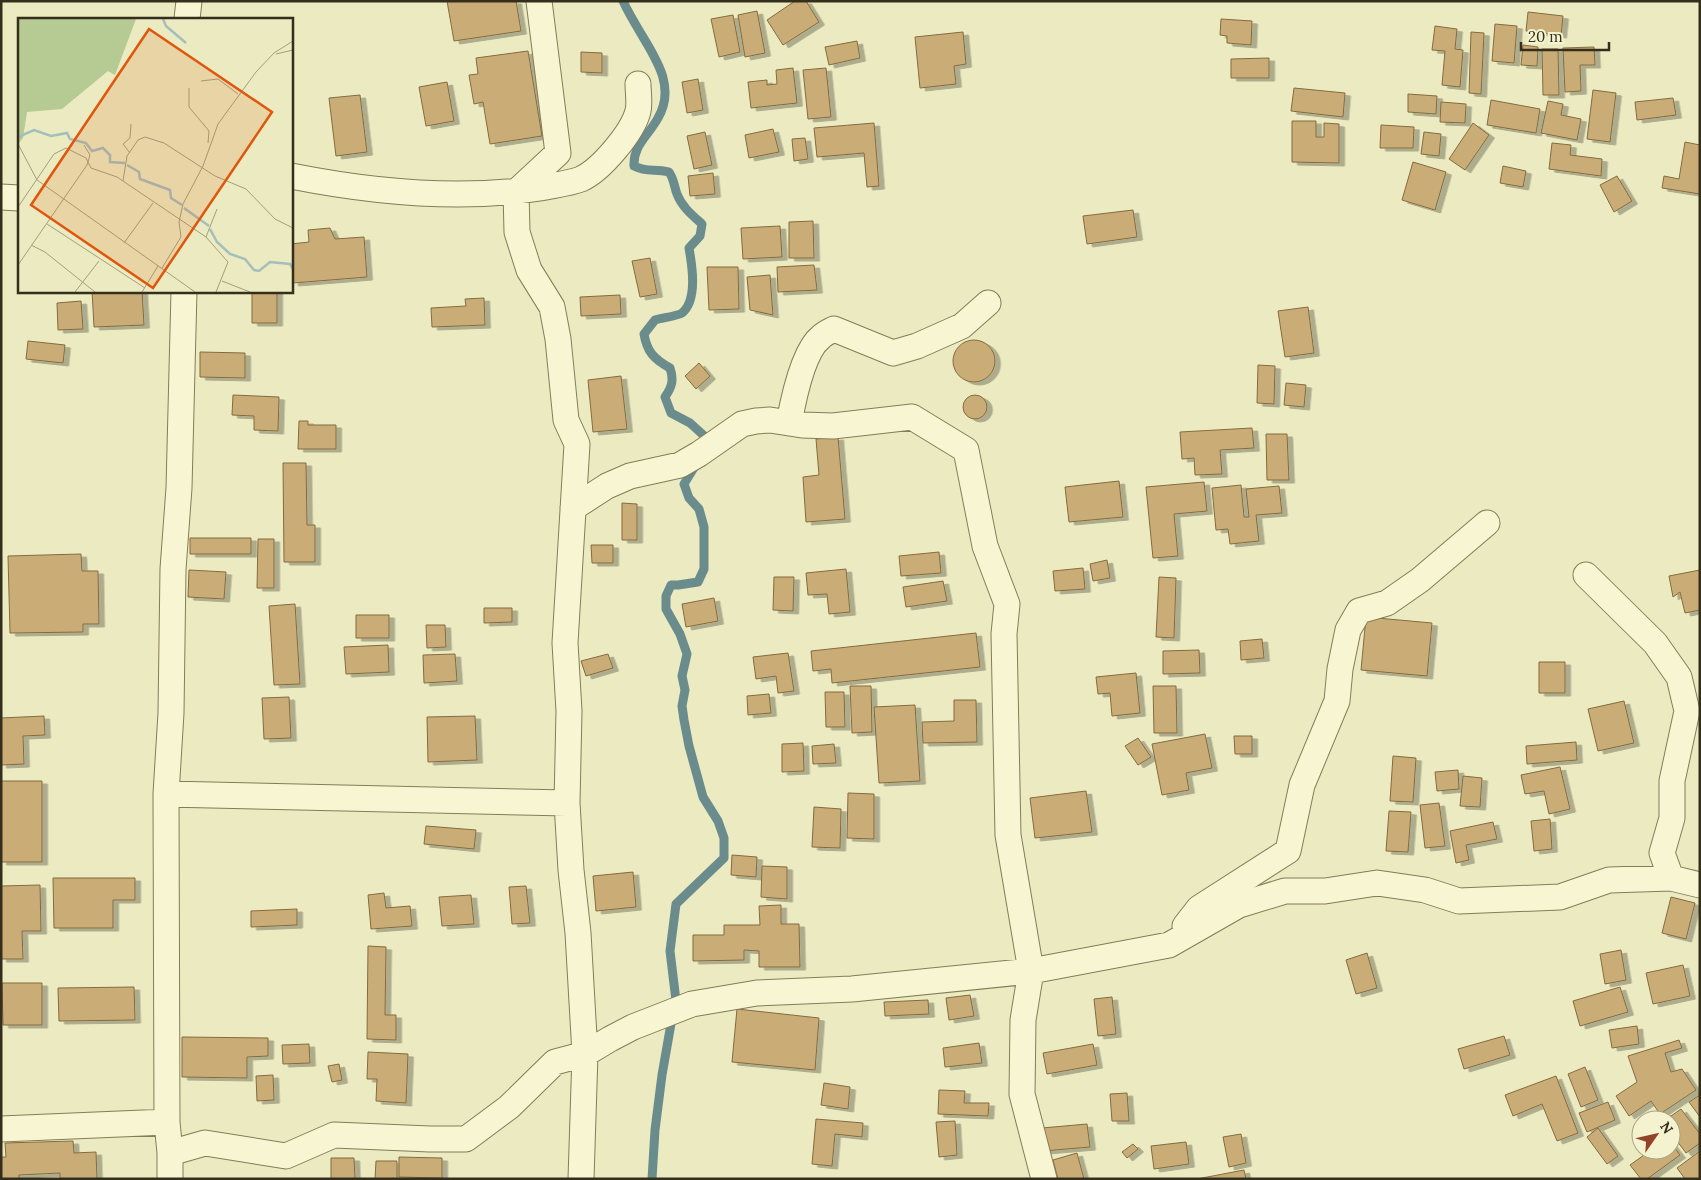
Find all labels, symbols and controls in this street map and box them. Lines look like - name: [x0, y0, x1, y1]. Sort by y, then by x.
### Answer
- inset map: [18, 18, 292, 292]
- scale bar: [1521, 20, 1608, 52]
- text: 20 m: [1528, 27, 1563, 46]
- north arrow: [1631, 1110, 1681, 1160]
- text: N: [1656, 1118, 1677, 1137]

